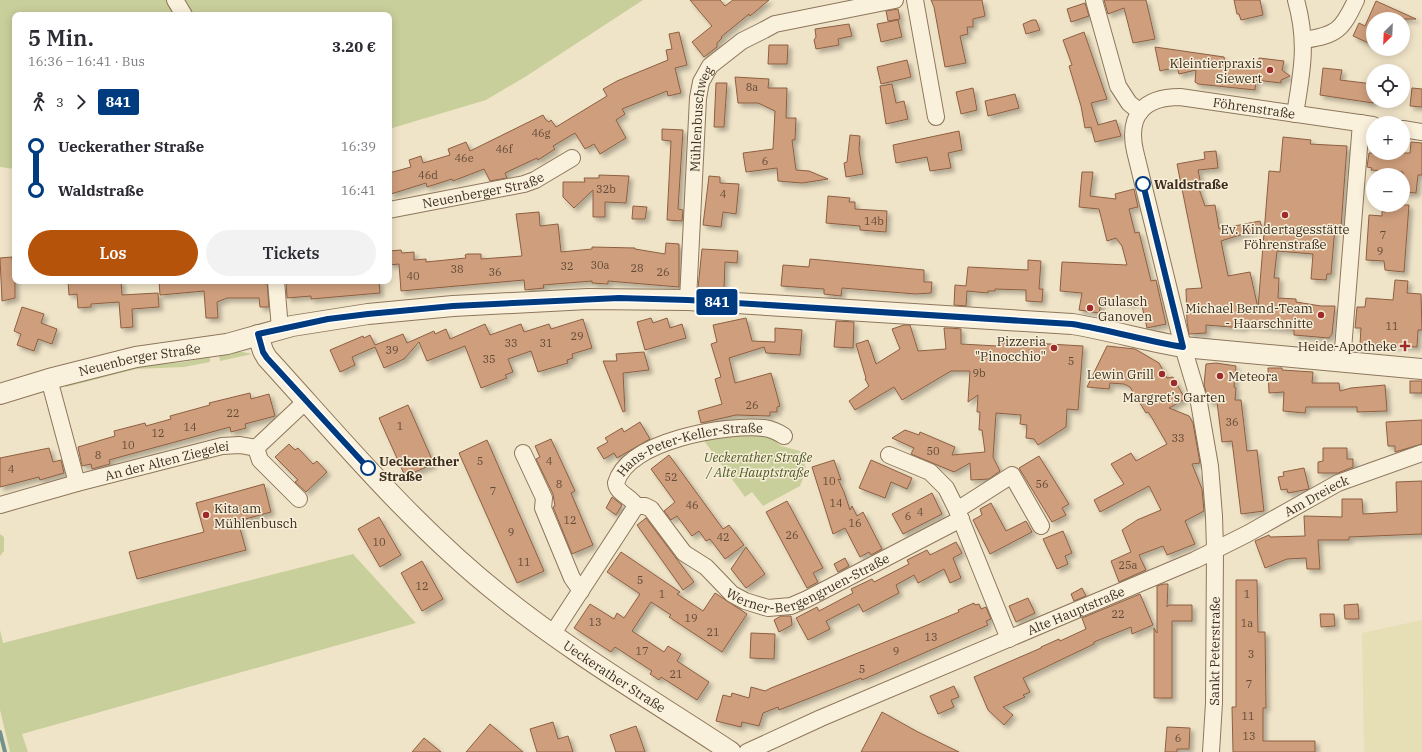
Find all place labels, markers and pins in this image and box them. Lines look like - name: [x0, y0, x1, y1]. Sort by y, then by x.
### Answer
- place label: Kleintierpraxis Siewert: [1170, 55, 1262, 87]
- marker: Kleintierpraxis Siewert: [1265, 65, 1275, 75]
- marker: Waldstraße: [1135, 176, 1151, 192]
- place label: Waldstraße: [1154, 176, 1228, 193]
- marker: Ev. Kindertagesstätte Föhrenstraße: [1280, 210, 1290, 220]
- place label: Ev. Kindertagesstätte Föhrenstraße: [1221, 221, 1350, 253]
- place label: Gulasch Ganoven: [1098, 293, 1152, 325]
- place label: Michael Bernd-Team - Haarschnitte: [1185, 300, 1313, 332]
- marker: Gulasch Ganoven: [1085, 303, 1095, 313]
- marker: Michael Bernd-Team - Haarschnitte: [1316, 310, 1326, 320]
- place label: Pizzeria "Pinocchio": [975, 333, 1046, 365]
- place label: Heide-Apotheke: [1298, 338, 1397, 355]
- marker: Heide-Apotheke: [1400, 341, 1410, 351]
- marker: Pizzeria "Pinocchio": [1049, 343, 1059, 353]
- place label: Lewin Grill: [1087, 366, 1154, 383]
- place label: Meteora: [1228, 368, 1278, 385]
- marker: Lewin Grill: [1157, 369, 1167, 379]
- marker: Meteora: [1215, 371, 1225, 381]
- marker: Margret’s Garten: [1169, 378, 1179, 388]
- place label: Margret’s Garten: [1122, 389, 1226, 406]
- place label: Ueckerather Straße: [379, 453, 460, 485]
- marker: Ueckerather Straße: [360, 460, 376, 476]
- place label: Kita am Mühlenbusch: [214, 500, 298, 532]
- marker: Kita am Mühlenbusch: [201, 510, 211, 520]

